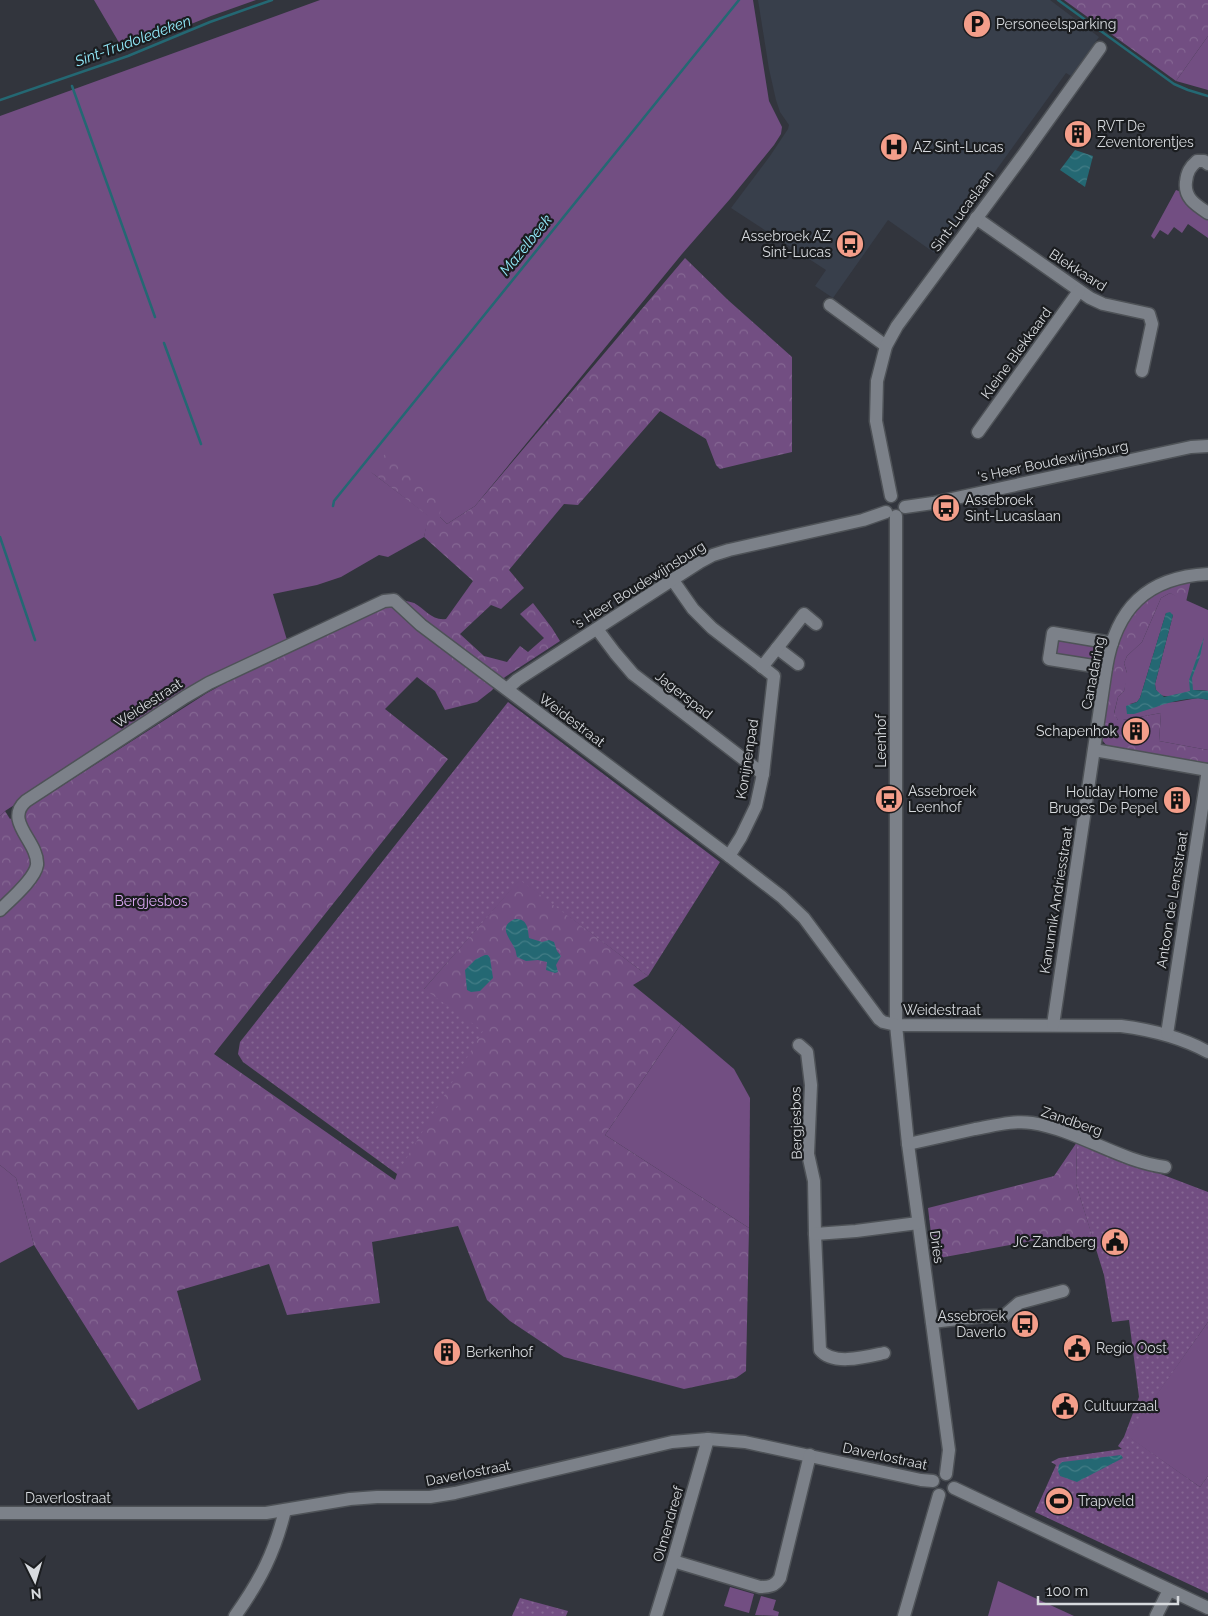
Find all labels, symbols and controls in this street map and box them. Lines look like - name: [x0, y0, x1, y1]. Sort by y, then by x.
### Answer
- parking icon: Personeelsparking: [962, 9, 992, 39]
- water label: Sint-Trudoledeken: [71, 12, 194, 71]
- place label: Personeelsparking: [996, 16, 1116, 32]
- place label: RVT De Zeventorentjes: [1097, 118, 1194, 150]
- building icon: RVT De Zeventorentjes: [1063, 119, 1093, 149]
- hospital icon: AZ Sint-Lucas: [879, 132, 909, 162]
- place label: AZ Sint-Lucas: [913, 139, 1004, 155]
- street label: Sint-Lucaslaan: [927, 167, 997, 255]
- water label: Mazelbeek: [496, 211, 556, 279]
- place label: Assebroek AZ Sint-Lucas: [741, 228, 831, 260]
- bus stop icon: Assebroek AZ Sint-Lucas: [835, 229, 865, 259]
- street label: Blekkaard: [1046, 246, 1110, 294]
- street label: Kleine Blekkaard: [978, 304, 1054, 402]
- street label: 's Heer Boudewijnsburg: [976, 437, 1130, 485]
- place label: Assebroek Sint-Lucaslaan: [965, 492, 1061, 524]
- bus stop icon: Assebroek Sint-Lucaslaan: [931, 493, 961, 523]
- street label: 's Heer Boudewijnsburg: [570, 538, 708, 632]
- street label: Canadaring: [1078, 635, 1108, 711]
- street label: Jagerspad: [652, 668, 716, 722]
- street label: Weidestraat: [111, 675, 185, 731]
- street label: Weidestraat: [536, 690, 608, 750]
- street label: Leenhof: [873, 713, 889, 768]
- building icon: Schapenhok: [1121, 716, 1151, 746]
- street label: Konijnenpad: [733, 718, 761, 800]
- place label: Schapenhok: [1036, 723, 1118, 739]
- place label: Assebroek Leenhof: [908, 783, 977, 815]
- bus stop icon: Assebroek Leenhof: [874, 784, 904, 814]
- place label: Holiday Home Bruges De Pepel: [1049, 784, 1158, 816]
- building icon: Holiday Home Bruges De Pepel: [1162, 785, 1192, 815]
- street label: Kanunnik Andriesstraat: [1036, 825, 1076, 975]
- street label: Antoon de Lensstraat: [1153, 830, 1191, 970]
- park label: Bergjesbos: [114, 893, 188, 909]
- street label: Weidestraat: [903, 1002, 981, 1018]
- street label: Bergjesbos: [787, 1086, 805, 1160]
- street label: Zandberg: [1039, 1103, 1105, 1139]
- public building icon: JC Zandberg: [1100, 1227, 1130, 1257]
- street label: Dries: [927, 1230, 947, 1265]
- place label: JC Zandberg: [1013, 1234, 1096, 1250]
- place label: Assebroek Daverlo: [938, 1308, 1007, 1340]
- bus stop icon: Assebroek Daverlo: [1010, 1309, 1040, 1339]
- public building icon: Regio Oost: [1062, 1333, 1092, 1363]
- building icon: Berkenhof: [432, 1337, 462, 1367]
- place label: Regio Oost: [1096, 1340, 1167, 1356]
- place label: Berkenhof: [466, 1344, 534, 1360]
- public building icon: Cultuurzaal: [1050, 1391, 1080, 1421]
- place label: Cultuurzaal: [1084, 1398, 1158, 1414]
- street label: Daverlostraat: [841, 1439, 929, 1473]
- street label: Daverlostraat: [424, 1457, 512, 1489]
- street label: Olmendreef: [650, 1483, 687, 1564]
- sports icon: Trapveld: [1044, 1486, 1074, 1516]
- street label: Daverlostraat: [25, 1490, 111, 1506]
- place label: Trapveld: [1078, 1493, 1134, 1509]
- north arrow: [10, 1556, 60, 1606]
- scale bar: [1038, 1574, 1178, 1606]
- text: 100 m: [1046, 1582, 1088, 1600]
- text: N: [30, 1586, 42, 1602]

